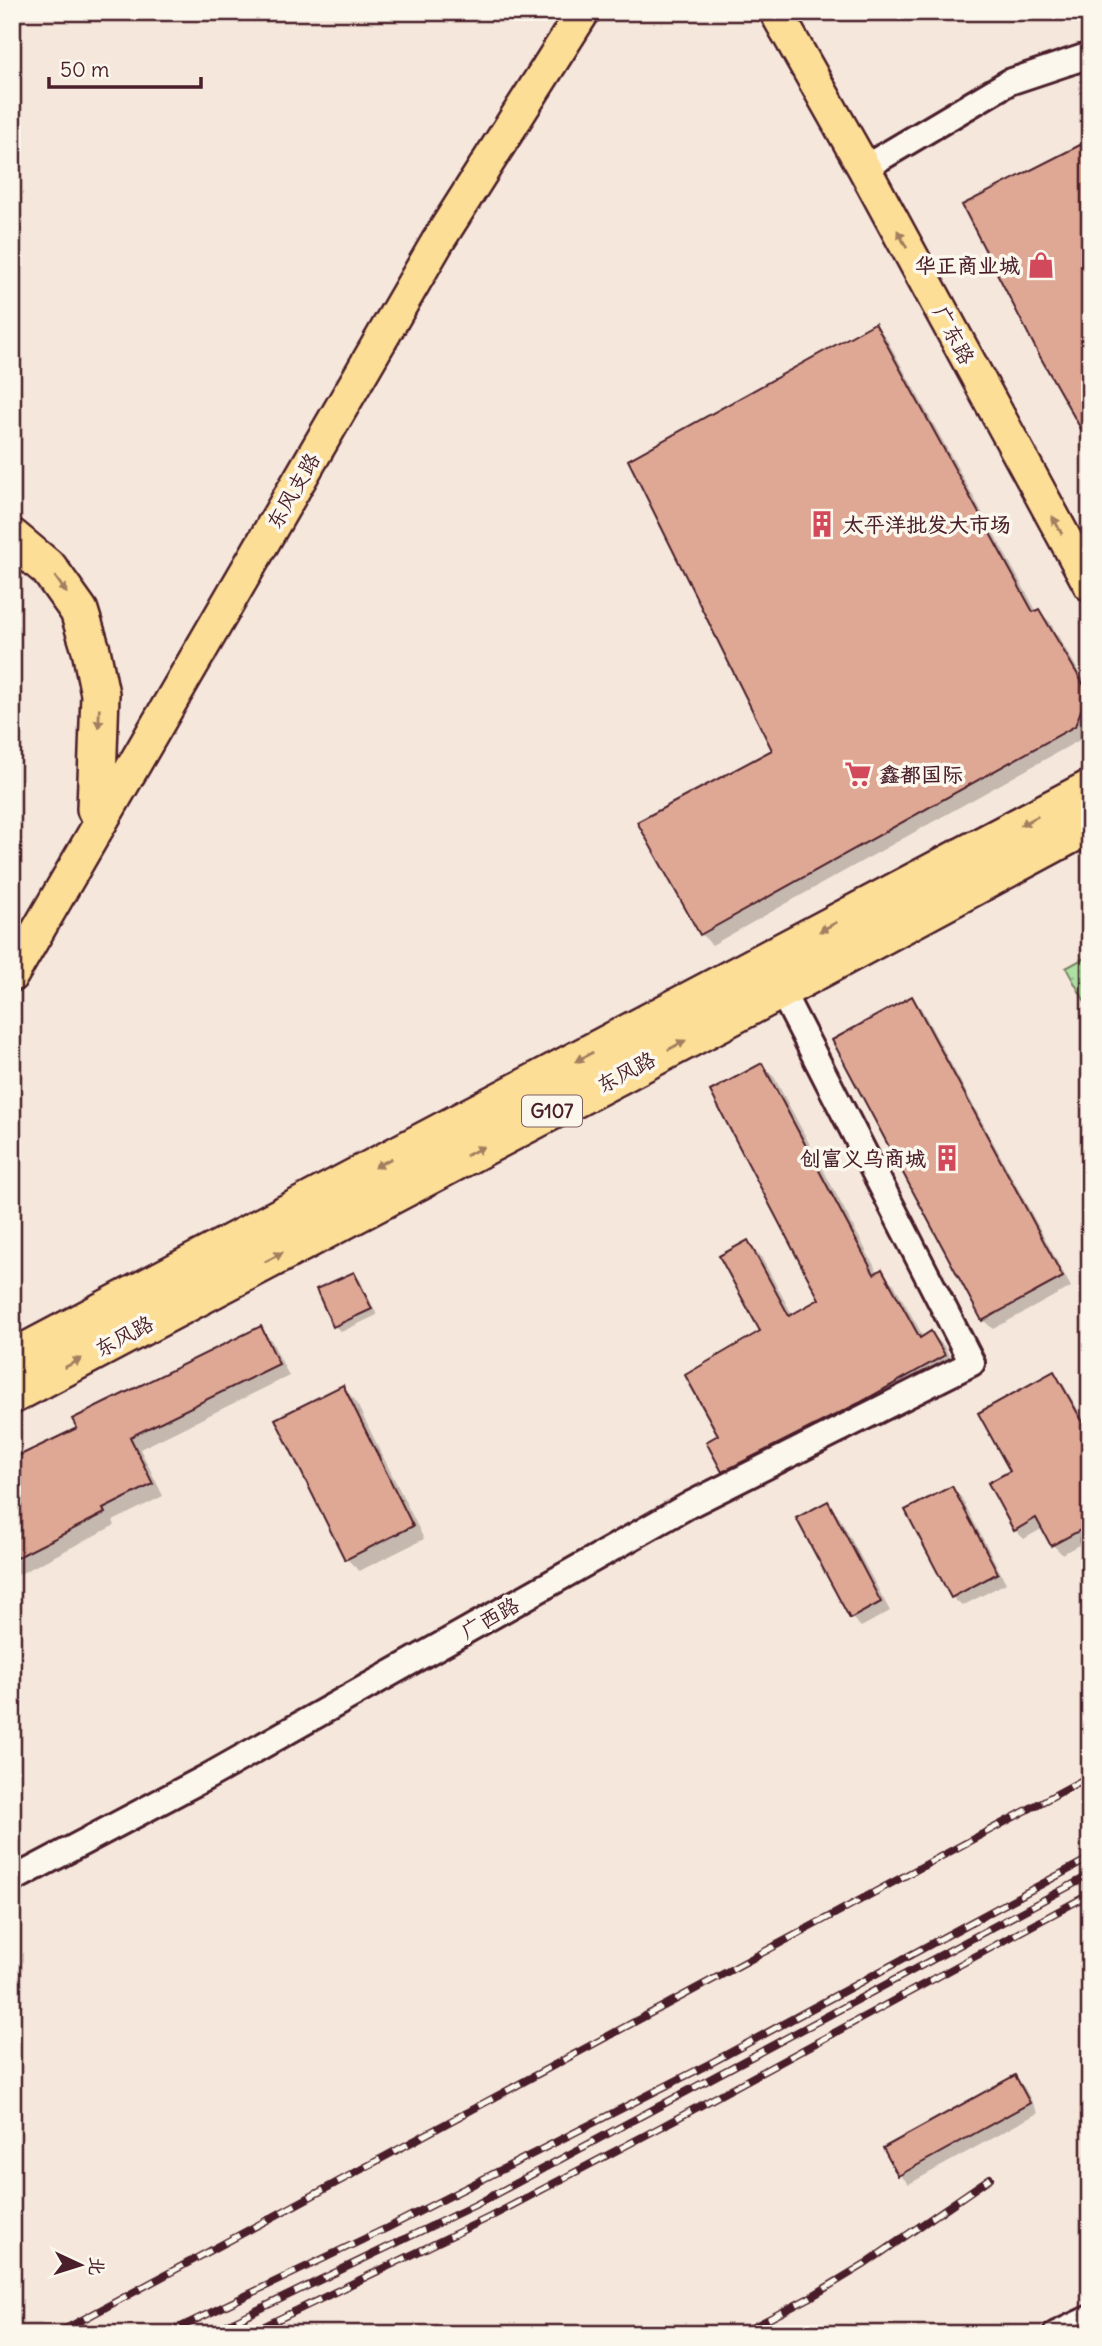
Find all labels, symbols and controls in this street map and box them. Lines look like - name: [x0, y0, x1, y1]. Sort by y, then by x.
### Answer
- scale bar: [49, 46, 201, 90]
- text: 50 m: [60, 56, 109, 83]
- one-way arrow: [896, 229, 908, 249]
- shop icon: 华正商业城: [1026, 250, 1056, 280]
- place label: 华正商业城: [915, 252, 1020, 279]
- street label: 广东路: [927, 301, 981, 369]
- street label: 东风支路: [260, 448, 326, 534]
- building icon: 太平洋批发大市场: [807, 509, 837, 539]
- place label: 太平洋批发大市场: [843, 511, 1011, 538]
- one-way arrow: [1051, 516, 1063, 535]
- one-way arrow: [54, 576, 68, 594]
- one-way arrow: [93, 707, 105, 729]
- supermarket icon: 鑫都国际: [843, 759, 873, 789]
- place label: 鑫都国际: [879, 761, 963, 788]
- one-way arrow: [1020, 815, 1039, 827]
- one-way arrow: [818, 922, 838, 933]
- one-way arrow: [667, 1039, 686, 1051]
- street label: 东风路: [592, 1045, 660, 1099]
- one-way arrow: [574, 1051, 594, 1062]
- road number: G107: [522, 1096, 582, 1126]
- building icon: 创富义乌商城: [932, 1143, 962, 1173]
- one-way arrow: [465, 1145, 485, 1157]
- place label: 创富义乌商城: [800, 1145, 926, 1172]
- one-way arrow: [373, 1157, 393, 1169]
- one-way arrow: [264, 1251, 284, 1263]
- street label: 东风路: [90, 1309, 158, 1363]
- one-way arrow: [63, 1357, 82, 1369]
- street label: 广西路: [456, 1591, 524, 1645]
- north arrow: [46, 2230, 116, 2300]
- text: 北: [84, 2256, 110, 2277]

